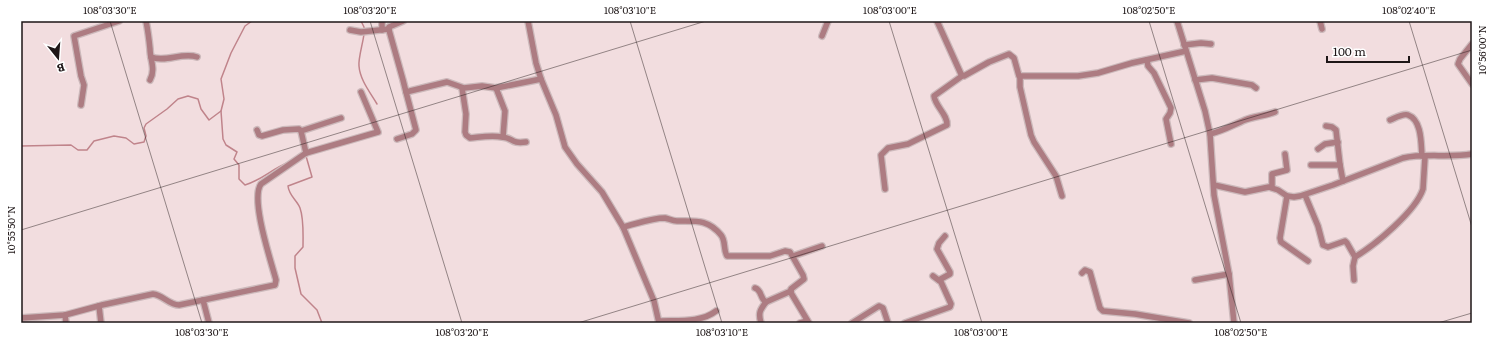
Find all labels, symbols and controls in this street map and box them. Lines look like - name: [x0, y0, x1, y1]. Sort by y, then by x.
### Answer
- text: 108°03'30"E: [83, 2, 137, 17]
- text: 108°03'20"E: [343, 2, 397, 17]
- text: 108°03'10"E: [604, 2, 656, 17]
- text: 108°03'00"E: [863, 2, 917, 17]
- text: 108°02'50"E: [1123, 2, 1175, 17]
- text: 108°02'40"E: [1382, 2, 1436, 17]
- text: 10°56'00"N: [1474, 25, 1489, 75]
- north arrow: [38, 38, 78, 78]
- scale bar: [1327, 38, 1409, 64]
- text: 100 m: [1333, 42, 1366, 60]
- text: B: [55, 60, 67, 77]
- text: 10°55'50"N: [3, 206, 18, 254]
- text: 108°03'30"E: [175, 324, 229, 339]
- text: 108°03'20"E: [435, 324, 489, 339]
- text: 108°03'10"E: [696, 324, 748, 339]
- text: 108°03'00"E: [954, 324, 1008, 339]
- text: 108°02'50"E: [1215, 324, 1267, 339]

